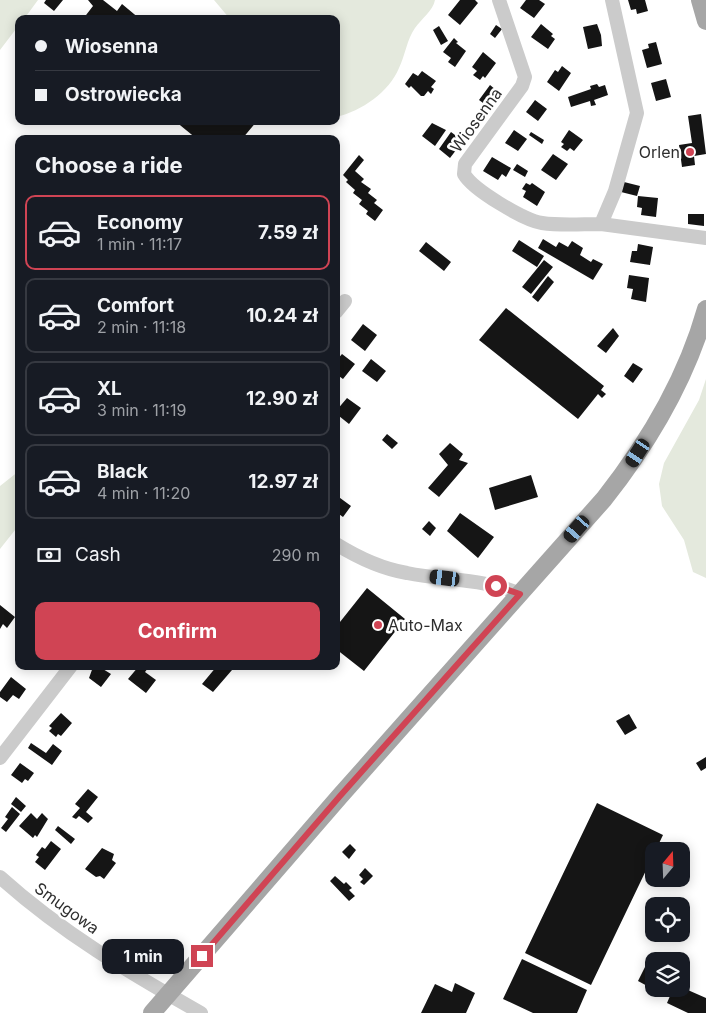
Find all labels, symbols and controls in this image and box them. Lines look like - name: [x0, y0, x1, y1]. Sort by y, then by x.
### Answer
- text: Wiosenna: [65, 35, 158, 58]
- text: Ostrowiecka: [65, 83, 182, 106]
- street label: Wiosenna: [446, 84, 506, 156]
- place label: Orlen: [639, 142, 680, 162]
- marker: Orlen: [684, 146, 696, 158]
- text: Choose a ride: [35, 152, 183, 178]
- icon: car: [37, 210, 82, 255]
- text: Economy: [97, 211, 183, 234]
- text: 7.59 zł: [258, 221, 318, 244]
- text: 1 min · 11:17: [97, 234, 182, 254]
- icon: car: [37, 293, 82, 338]
- text: Comfort: [97, 294, 174, 317]
- text: 10.24 zł: [246, 304, 318, 327]
- text: 2 min · 11:18: [97, 317, 186, 337]
- icon: car: [37, 376, 82, 421]
- text: XL: [97, 377, 122, 400]
- text: 12.90 zł: [246, 387, 318, 410]
- text: 3 min · 11:19: [97, 400, 186, 420]
- car: [623, 436, 652, 470]
- icon: car: [37, 459, 82, 504]
- text: Black: [97, 460, 148, 483]
- text: 12.97 zł: [248, 470, 318, 493]
- text: 4 min · 11:20: [97, 483, 190, 503]
- car: [561, 513, 592, 545]
- icon: cash: [35, 541, 63, 569]
- text: Cash: [75, 543, 121, 566]
- text: 290 m: [272, 545, 320, 565]
- car: [429, 569, 460, 587]
- route start: [485, 575, 507, 597]
- button: Confirm: [35, 602, 320, 660]
- place label: Auto-Max: [388, 615, 463, 635]
- marker: Auto-Max: [372, 619, 384, 631]
- north arrow: [645, 842, 690, 888]
- map controls: [645, 842, 690, 997]
- street label: Smugowa: [31, 878, 103, 938]
- button: locate: [645, 897, 690, 942]
- callout: 1 min: [102, 938, 184, 974]
- route end: [191, 945, 213, 967]
- text: 1 min: [123, 946, 163, 966]
- button: layers: [645, 952, 690, 997]

